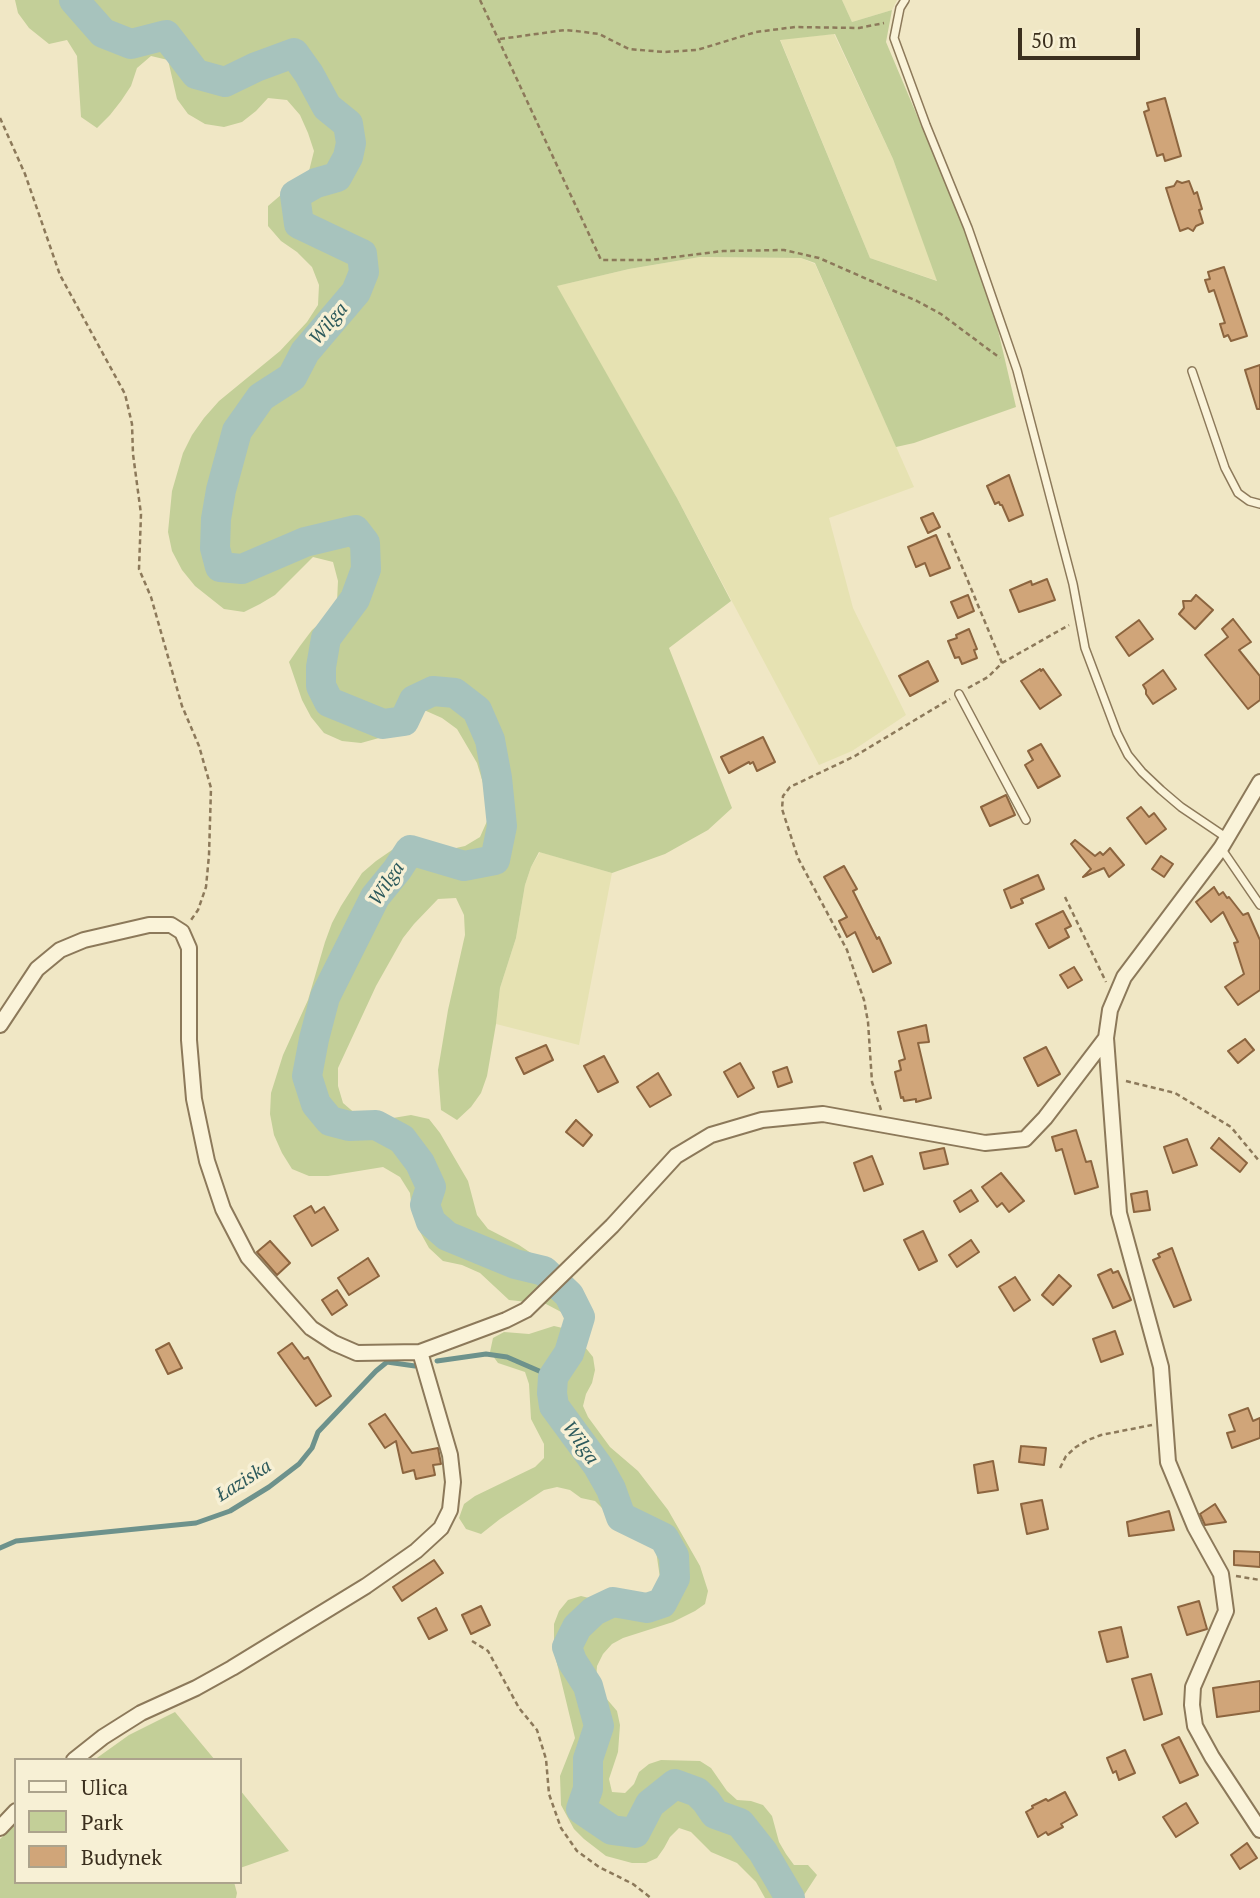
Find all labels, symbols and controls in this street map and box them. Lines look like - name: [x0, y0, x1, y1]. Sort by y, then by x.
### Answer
- scale bar: [1022, 14, 1144, 58]
- text: 50 m: [1031, 26, 1077, 54]
- water label: Wilga: [305, 298, 353, 350]
- water label: Wilga: [364, 858, 410, 910]
- water label: Wilga: [557, 1417, 603, 1469]
- water label: Łaziska: [212, 1455, 276, 1507]
- legend: [14, 1758, 242, 1884]
- text: Ulica: [81, 1773, 128, 1801]
- text: Park: [81, 1808, 123, 1836]
- text: Budynek: [81, 1843, 162, 1871]

